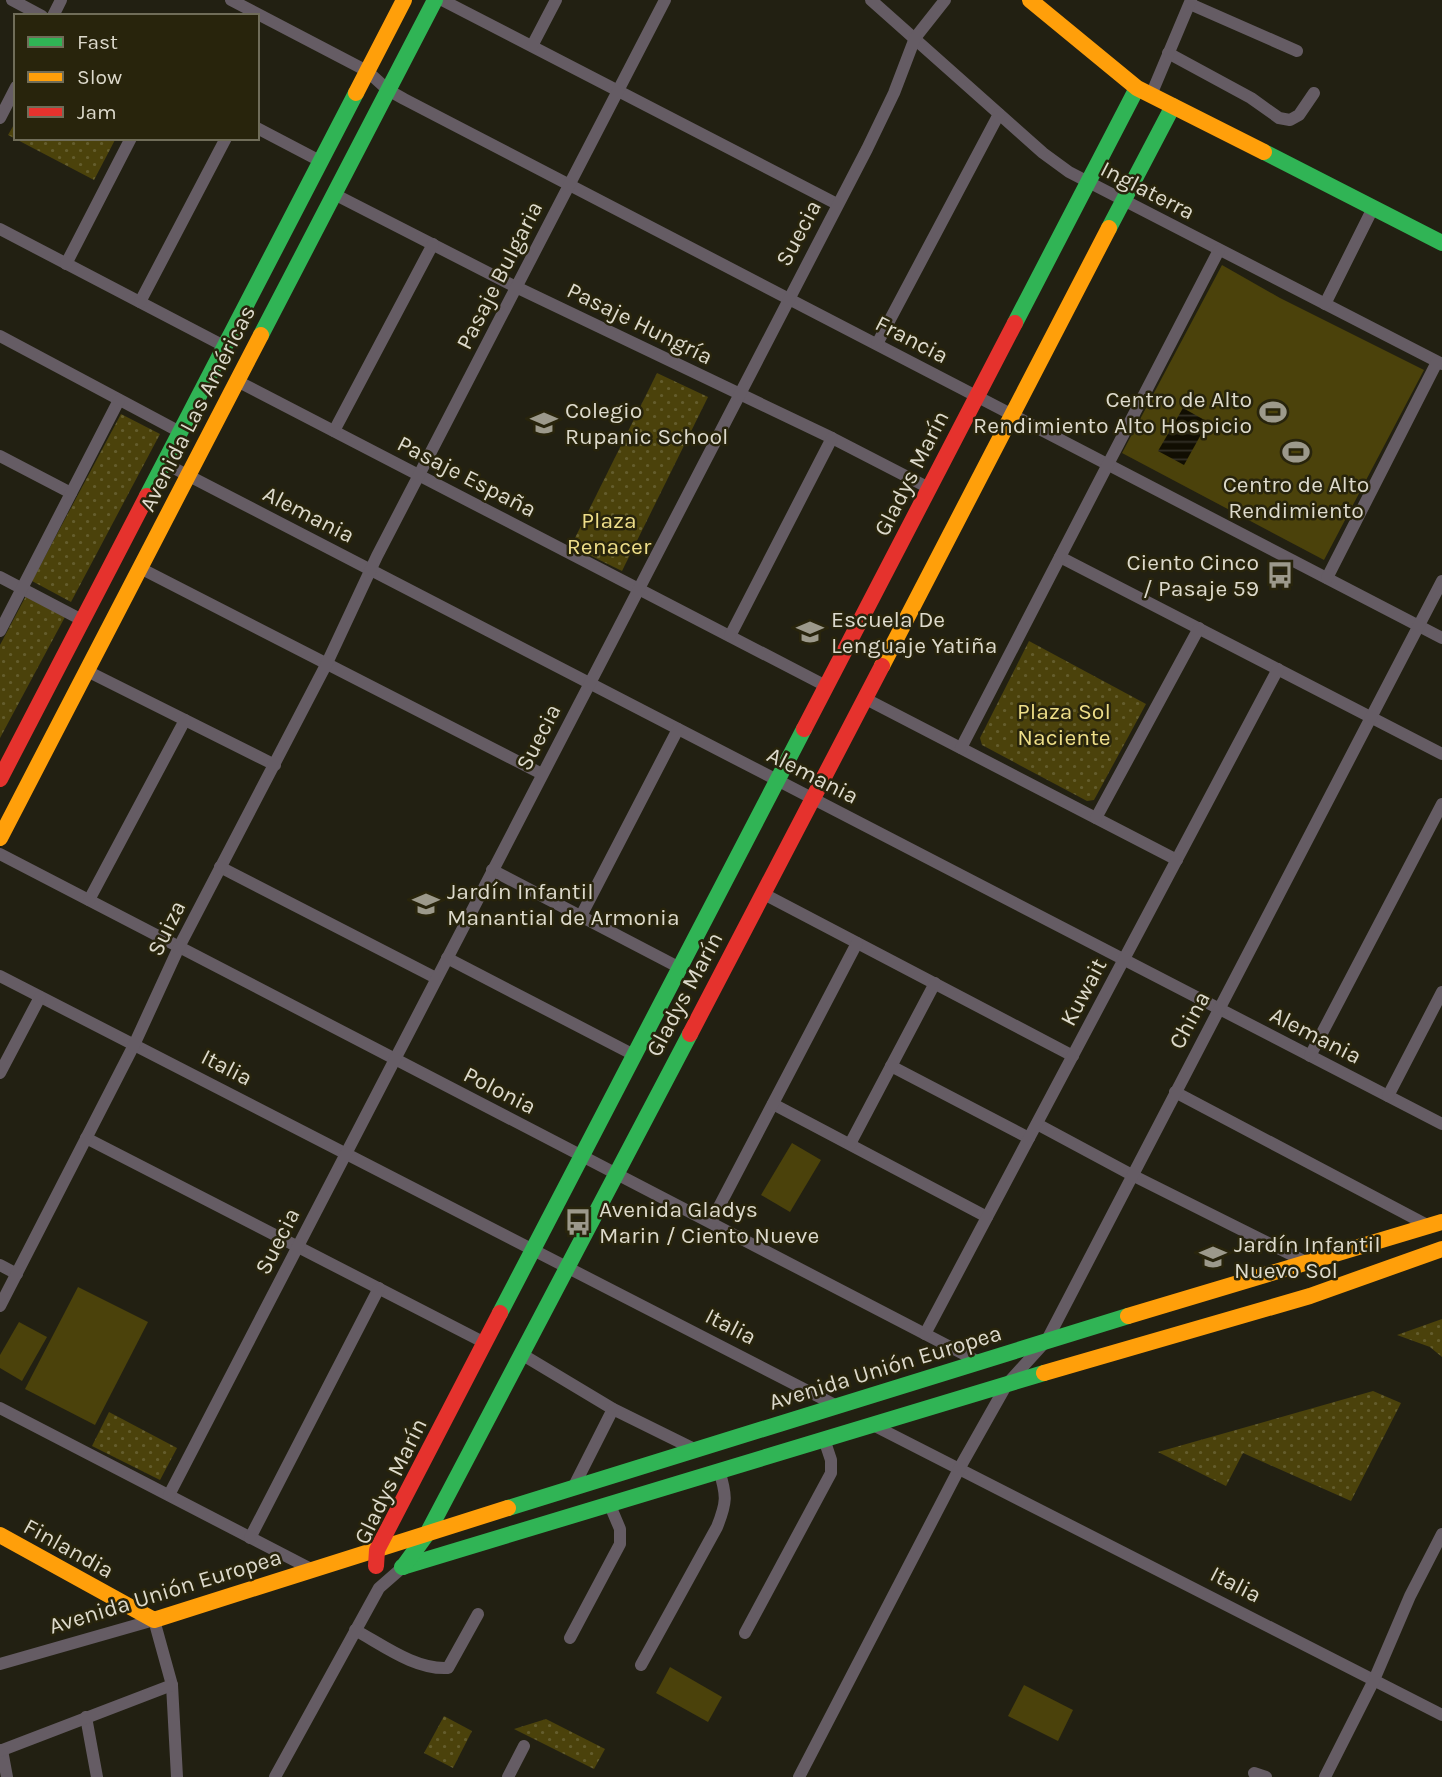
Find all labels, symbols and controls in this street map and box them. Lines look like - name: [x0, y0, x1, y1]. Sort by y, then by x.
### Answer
- legend: [14, 14, 259, 140]
- text: Fast: [77, 30, 118, 54]
- text: Slow: [77, 65, 122, 89]
- text: Jam: [77, 100, 117, 124]
- street label: Inglaterra: [1096, 155, 1199, 226]
- street label: Suecia: [770, 196, 827, 271]
- street label: Pasaje Bulgaria: [450, 197, 548, 354]
- street label: Pasaje Hungría: [563, 277, 717, 370]
- street label: Avenida Las Américas: [134, 301, 261, 516]
- street label: Francia: [871, 310, 953, 369]
- place label: Centro de Alto Rendimiento Alto Hospicio: [973, 386, 1252, 439]
- place label: Colegio Rupanic School: [565, 397, 728, 450]
- sports icon: Centro de Alto Rendimiento Alto Hospicio: [1258, 397, 1288, 427]
- street label: Gladys Marín: [868, 406, 955, 540]
- school or university icon: Colegio Rupanic School: [529, 408, 559, 438]
- street label: Pasaje España: [393, 430, 541, 523]
- sports icon: Centro de Alto Rendimiento: [1281, 437, 1311, 467]
- place label: Centro de Alto Rendimiento: [1223, 471, 1369, 524]
- street label: Alemania: [259, 480, 359, 549]
- park label: Plaza Renacer: [567, 507, 652, 560]
- place label: Ciento Cinco / Pasaje 59: [1126, 549, 1259, 602]
- bus stop icon: Ciento Cinco / Pasaje 59: [1265, 560, 1295, 590]
- place label: Escuela De Lenguaje Yatiña: [831, 606, 997, 659]
- school or university icon: Escuela De Lenguaje Yatiña: [795, 617, 825, 647]
- park label: Plaza Sol Naciente: [1017, 698, 1111, 751]
- street label: Suecia: [510, 699, 567, 775]
- street label: Alemania: [763, 741, 863, 810]
- place label: Jardín Infantil Manantial de Armonia: [447, 878, 680, 931]
- school or university icon: Jardín Infantil Manantial de Armonia: [411, 889, 441, 919]
- street label: Suiza: [142, 896, 191, 960]
- street label: Gladys Marín: [640, 927, 729, 1061]
- street label: Kuwait: [1054, 953, 1113, 1031]
- street label: China: [1163, 987, 1216, 1054]
- street label: Alemania: [1266, 1001, 1366, 1070]
- street label: Italia: [197, 1043, 257, 1092]
- street label: Polonia: [459, 1061, 541, 1120]
- place label: Avenida Gladys Marin / Ciento Nueve: [599, 1196, 819, 1249]
- street label: Suecia: [249, 1203, 306, 1279]
- bus stop icon: Avenida Gladys Marin / Ciento Nueve: [563, 1207, 593, 1237]
- place label: Jardín Infantil Nuevo Sol: [1234, 1231, 1381, 1284]
- school or university icon: Jardín Infantil Nuevo Sol: [1198, 1242, 1228, 1272]
- street label: Italia: [701, 1302, 761, 1351]
- street label: Avenida Unión Europea: [766, 1319, 1005, 1416]
- street label: Gladys Marín: [348, 1414, 433, 1549]
- street label: Finlandia: [19, 1513, 119, 1584]
- street label: Avenida Unión Europea: [46, 1543, 285, 1640]
- street label: Italia: [1206, 1560, 1266, 1609]

